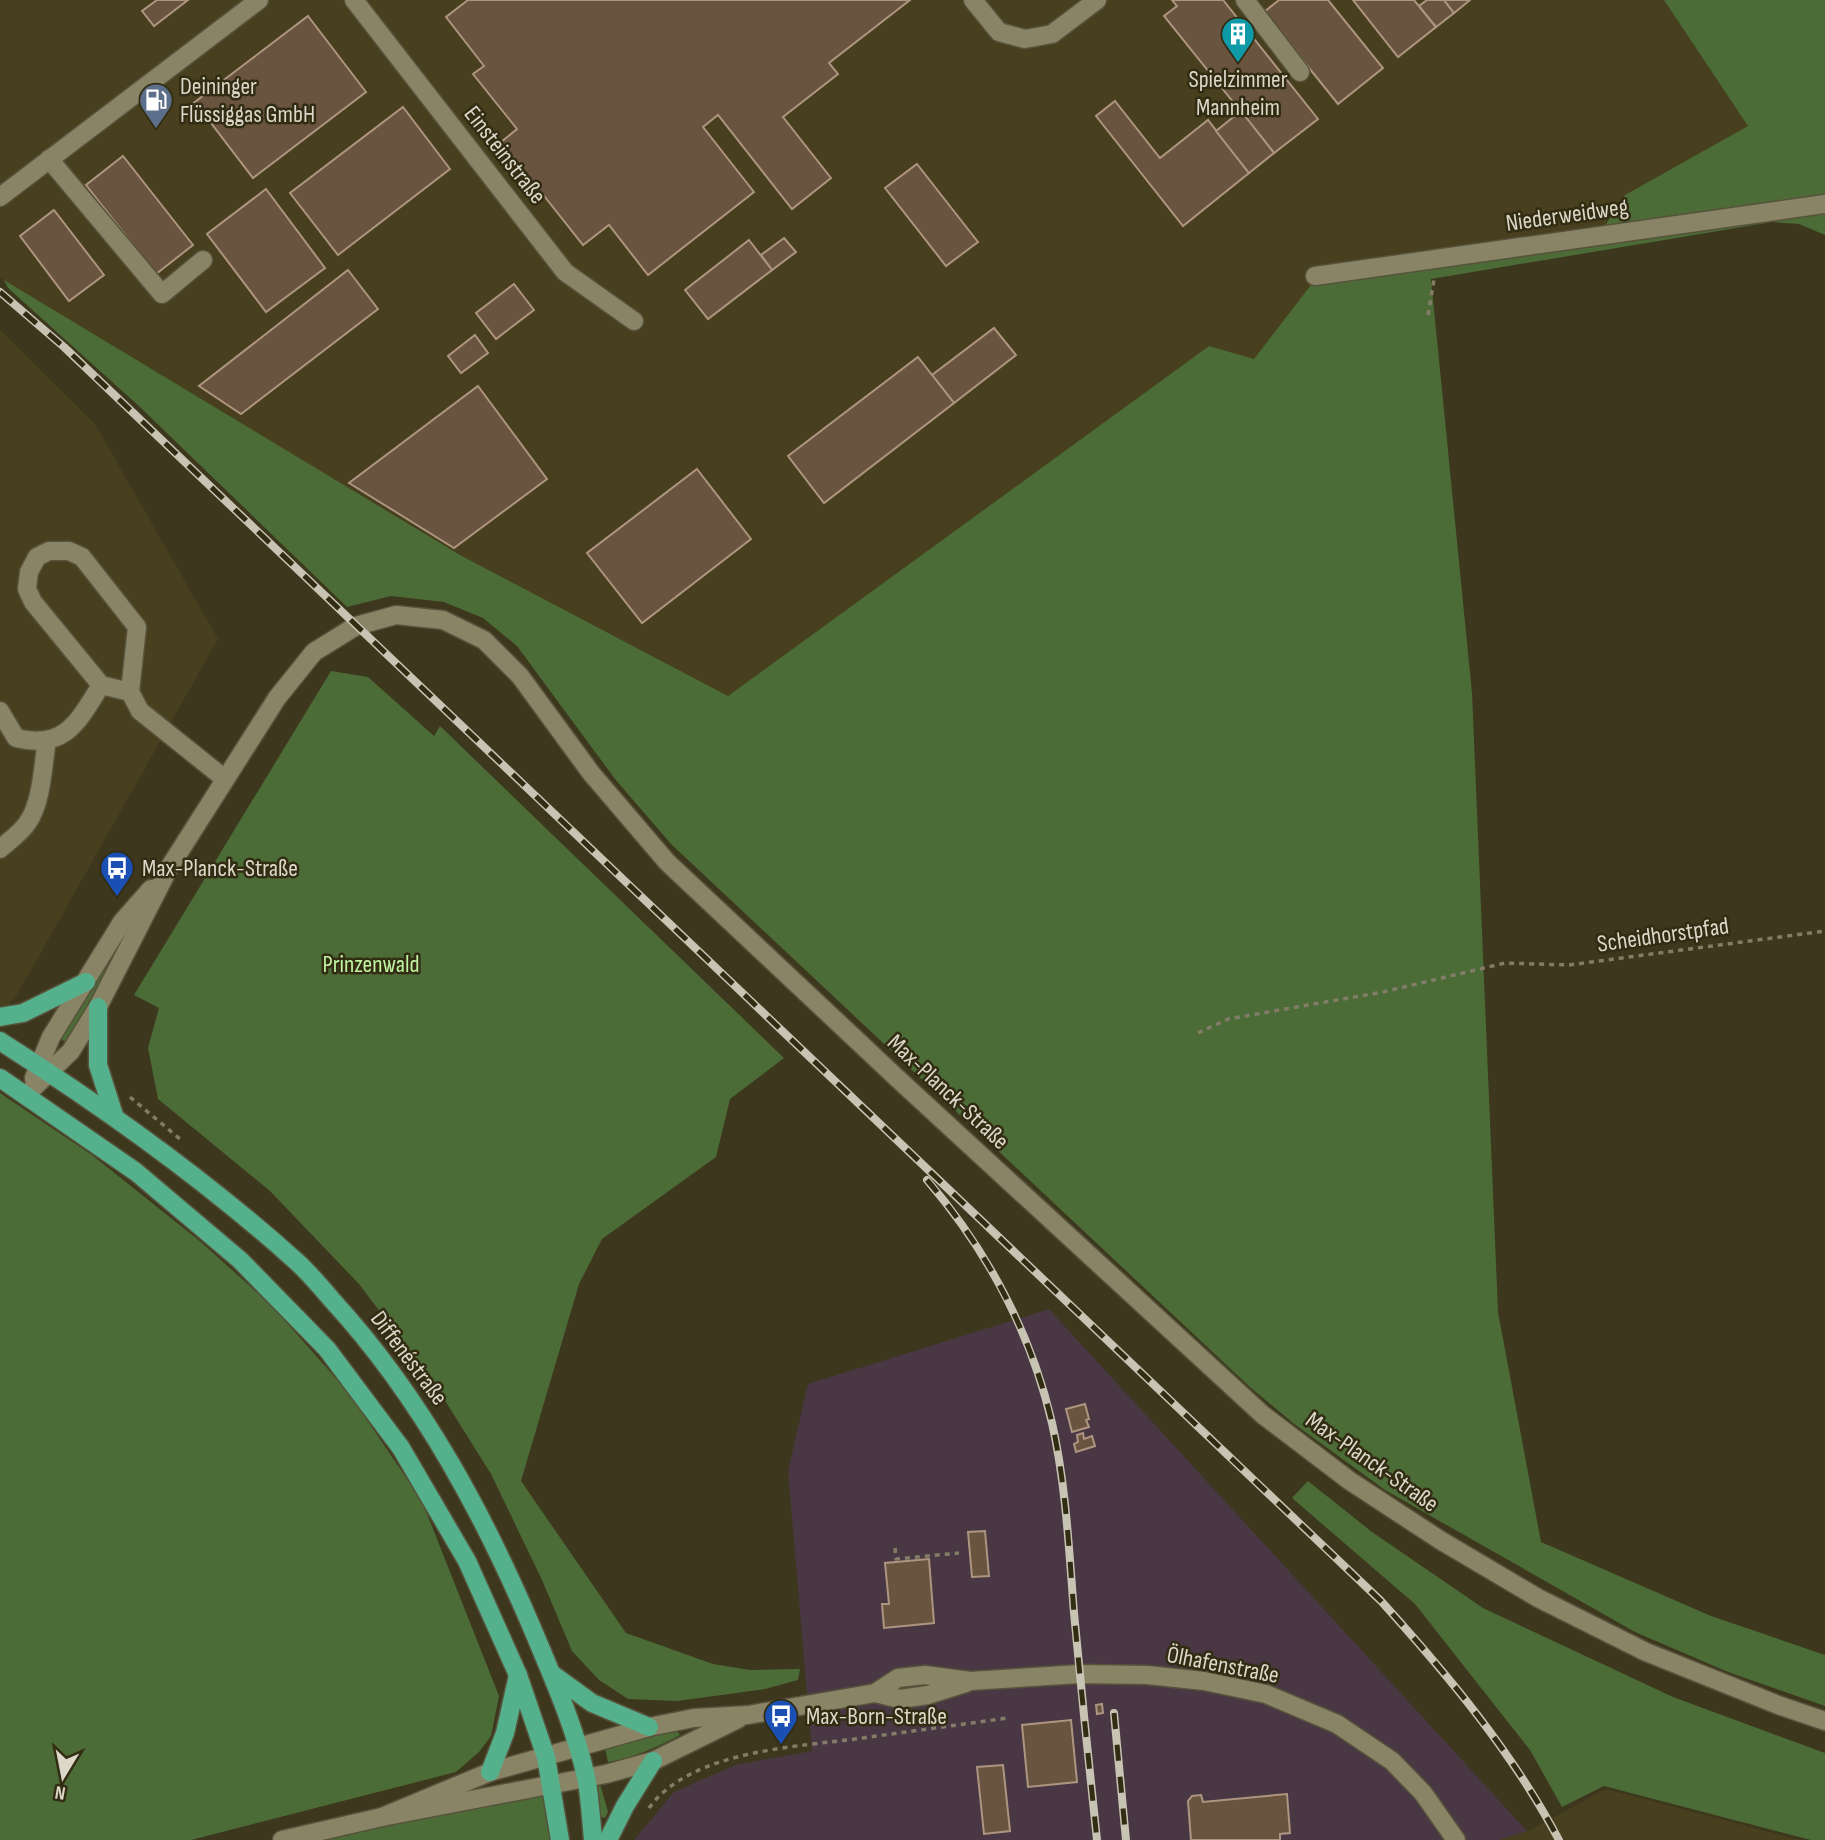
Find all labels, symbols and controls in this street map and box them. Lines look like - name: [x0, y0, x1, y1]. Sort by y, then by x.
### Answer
- building icon: Spielzimmer Mannheim: [1219, 15, 1257, 64]
- place label: Spielzimmer Mannheim: [1188, 65, 1288, 122]
- place label: Deininger Flüssiggas GmbH: [180, 72, 315, 129]
- fuel station icon: Deininger Flüssiggas GmbH: [137, 81, 175, 130]
- street label: Einsteinstraße: [458, 100, 552, 210]
- street label: Niederweidweg: [1504, 192, 1630, 238]
- bus stop icon: Max-Planck-Straße: [98, 849, 136, 898]
- place label: Max-Planck-Straße: [142, 854, 298, 883]
- street label: Scheidhorstpfad: [1595, 911, 1731, 959]
- park label: Prinzenwald: [323, 950, 419, 979]
- street label: Max-Planck-Straße: [881, 1028, 1015, 1156]
- street label: Diffenéstraße: [364, 1305, 454, 1411]
- street label: Max-Planck-Straße: [1300, 1405, 1444, 1519]
- street label: Ölhafenstraße: [1165, 1640, 1281, 1690]
- bus stop icon: Max-Born-Straße: [762, 1697, 800, 1746]
- place label: Max-Born-Straße: [806, 1702, 947, 1731]
- north arrow: [28, 1742, 98, 1812]
- text: N: [53, 1780, 67, 1804]

